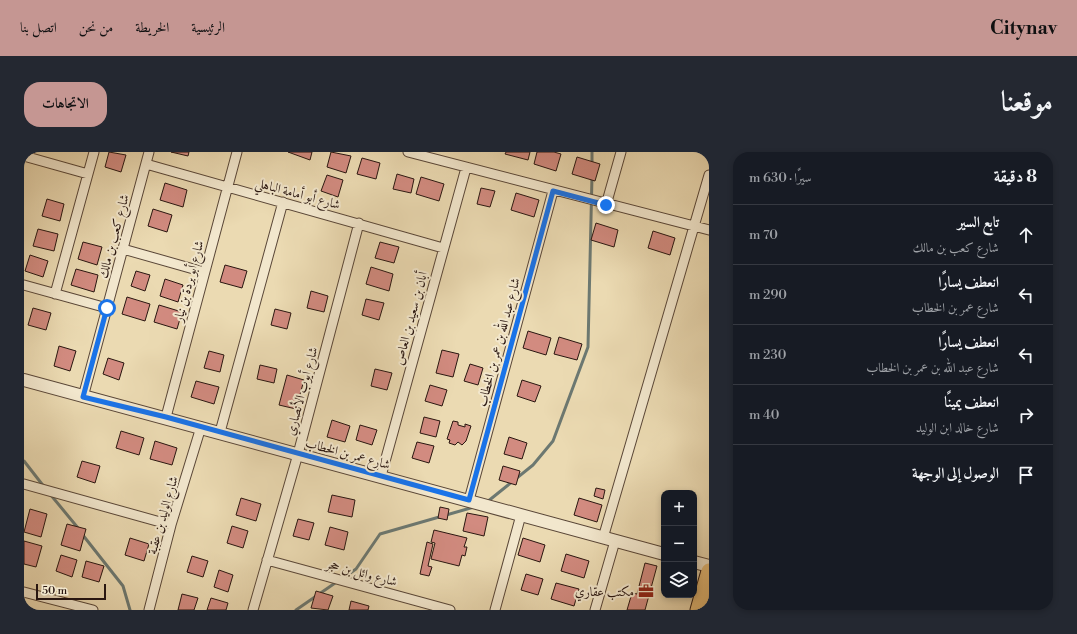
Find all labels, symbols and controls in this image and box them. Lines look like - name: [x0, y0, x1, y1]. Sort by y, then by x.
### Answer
- text: Citynav: [990, 16, 1057, 40]
- text: اتصل بنا: [20, 19, 57, 37]
- text: من نحن: [79, 19, 113, 37]
- text: الخريطة: [135, 19, 169, 37]
- text: الرئيسية: [191, 19, 225, 37]
- button: الاتجاهات: [24, 82, 107, 127]
- text: موقعنا: [1001, 85, 1053, 120]
- text: 8 دقيقة: [994, 166, 1037, 188]
- text: سيرًا · 630 m: [749, 170, 812, 186]
- street label: شارع أبو أمامة الباهلي: [252, 174, 342, 218]
- street label: شارع كعب بن مالك: [95, 193, 136, 281]
- route end: [597, 196, 615, 214]
- text: تابع السير: [957, 213, 999, 232]
- icon: ahead: [1015, 224, 1037, 246]
- text: 70 m: [749, 227, 778, 243]
- street label: شارع أبو بردة بن نيار: [169, 238, 210, 326]
- text: شارع كعب بن مالك: [913, 240, 999, 256]
- street label: أبان بن سعيد بن العاص: [390, 270, 431, 367]
- text: انعطف يسارًا: [938, 273, 999, 292]
- street label: شارع عبد الله بن عمر بن الخطاب: [471, 275, 527, 409]
- icon: left: [1015, 284, 1037, 306]
- text: 290 m: [749, 287, 787, 303]
- route start: [98, 299, 116, 317]
- text: شارع عمر بن الخطاب: [912, 300, 999, 316]
- text: انعطف يسارًا: [938, 333, 999, 352]
- icon: left: [1015, 344, 1037, 366]
- street label: شارع أيوب الأنصاري: [281, 345, 324, 438]
- text: 230 m: [749, 347, 786, 363]
- text: شارع عبد الله بن عمر بن الخطاب: [866, 360, 999, 376]
- text: انعطف يمينًا: [944, 393, 999, 412]
- icon: right: [1015, 404, 1037, 426]
- text: 40 m: [749, 407, 779, 423]
- text: شارع خالد ابن الوليد: [916, 420, 999, 436]
- street label: شارع عمر بن الخطاب: [303, 435, 392, 476]
- text: الوصول إلى الوجهة: [912, 464, 999, 483]
- icon: arrive: [1015, 464, 1037, 486]
- street label: شارع الوليد بن عقبة: [144, 474, 185, 557]
- map controls: [661, 490, 697, 598]
- button: +: [661, 490, 697, 526]
- button: −: [661, 526, 697, 562]
- street label: شارع وائل بن حجر: [322, 555, 399, 593]
- button: layers: [661, 562, 697, 598]
- scale bar: [36, 582, 106, 601]
- office icon: مكتب عقاري: [637, 582, 655, 600]
- text: 50 m: [42, 584, 67, 598]
- place label: مكتب عقاري: [575, 584, 634, 602]

